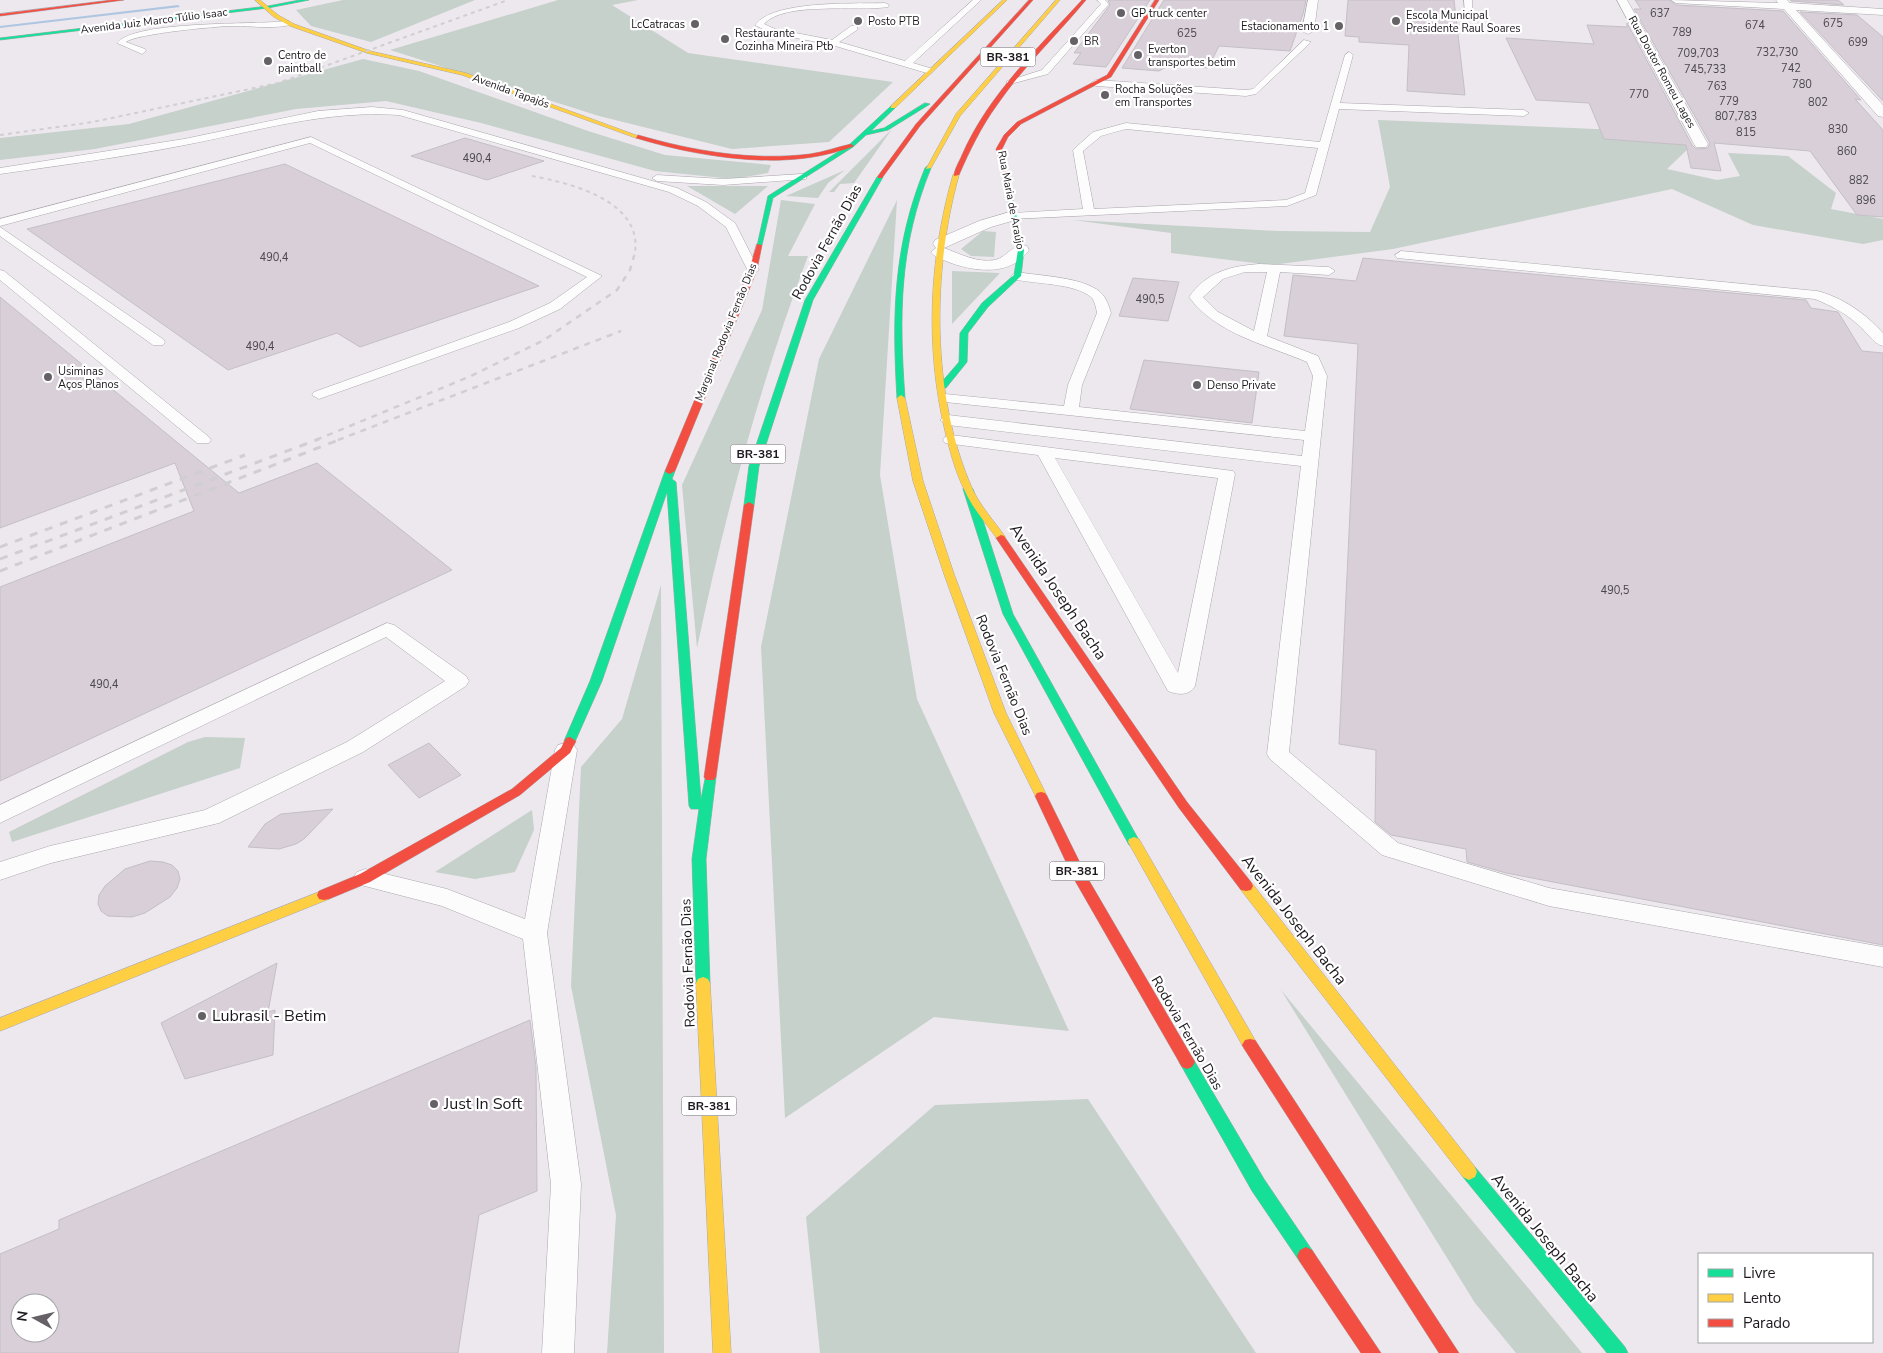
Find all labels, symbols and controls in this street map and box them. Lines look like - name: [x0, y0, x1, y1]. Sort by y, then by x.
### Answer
- street label: Avenida Juiz Marco Túlio Isaac: [80, 5, 228, 37]
- place label: GP truck center: [1131, 6, 1207, 21]
- house number: 637: [1650, 6, 1670, 21]
- marker: GP truck center: [1115, 7, 1127, 19]
- place label: Escola Municipal Presidente Raul Soares: [1406, 8, 1521, 36]
- street label: Rua Doutor Romeu Lages: [1625, 13, 1699, 131]
- place label: Posto PTB: [868, 14, 920, 29]
- marker: Posto PTB: [852, 15, 864, 27]
- marker: Escola Municipal Presidente Raul Soares: [1390, 15, 1402, 27]
- house number: 675: [1823, 16, 1843, 31]
- place label: LcCatracas: [631, 17, 685, 32]
- marker: LcCatracas: [689, 18, 701, 30]
- house number: 674: [1745, 18, 1765, 33]
- place label: Estacionamento 1: [1241, 19, 1329, 34]
- marker: Estacionamento 1: [1333, 20, 1345, 32]
- house number: 789: [1672, 25, 1692, 40]
- place label: Restaurante Cozinha Mineira Ptb: [735, 26, 833, 54]
- house number: 625: [1177, 26, 1197, 41]
- marker: Restaurante Cozinha Mineira Ptb: [719, 33, 731, 45]
- place label: BR: [1084, 34, 1099, 49]
- marker: BR: [1068, 35, 1080, 47]
- house number: 699: [1848, 35, 1868, 50]
- place label: Everton transportes betim: [1148, 42, 1236, 70]
- house number: 732,730: [1756, 45, 1798, 60]
- house number: 709,703: [1677, 46, 1719, 61]
- place label: Centro de paintball: [278, 48, 326, 76]
- road number: BR-381: [980, 48, 1036, 66]
- marker: Everton transportes betim: [1132, 49, 1144, 61]
- marker: Centro de paintball: [262, 55, 274, 67]
- house number: 742: [1781, 61, 1801, 76]
- house number: 745,733: [1684, 62, 1726, 77]
- street label: Avenida Tapajós: [470, 70, 552, 112]
- house number: 780: [1792, 77, 1812, 92]
- house number: 763: [1707, 79, 1727, 94]
- place label: Rocha Soluções em Transportes: [1115, 82, 1193, 110]
- house number: 770: [1629, 87, 1649, 102]
- marker: Rocha Soluções em Transportes: [1099, 89, 1111, 101]
- house number: 779: [1719, 94, 1739, 109]
- house number: 802: [1808, 95, 1828, 110]
- house number: 807,783: [1715, 109, 1757, 124]
- house number: 830: [1828, 122, 1848, 137]
- house number: 815: [1736, 125, 1756, 140]
- house number: 860: [1837, 144, 1857, 159]
- street label: Rua Maria de Araújo: [994, 149, 1028, 251]
- house number: 490,4: [463, 151, 492, 166]
- house number: 882: [1849, 173, 1869, 188]
- street label: Rodovia Fernão Dias: [787, 181, 867, 303]
- house number: 896: [1856, 193, 1876, 208]
- house number: 490,4: [260, 250, 289, 265]
- street label: Marginal Rodovia Fernão Dias: [691, 261, 761, 403]
- house number: 490,5: [1136, 292, 1165, 307]
- house number: 490,4: [246, 339, 275, 354]
- place label: Usiminas Aços Planos: [58, 364, 119, 392]
- marker: Usiminas Aços Planos: [42, 371, 54, 383]
- place label: Denso Private: [1207, 378, 1276, 393]
- marker: Denso Private: [1191, 379, 1203, 391]
- road number: BR-381: [730, 444, 786, 464]
- street label: Avenida Joseph Bacha: [1004, 520, 1112, 664]
- house number: 490,5: [1601, 583, 1630, 598]
- street label: Rodovia Fernão Dias: [971, 612, 1037, 738]
- house number: 490,4: [90, 677, 119, 692]
- street label: Avenida Joseph Bacha: [1236, 850, 1352, 990]
- road number: BR-381: [1050, 861, 1104, 880]
- street label: Rodovia Fernão Dias: [676, 898, 700, 1028]
- street label: Rodovia Fernão Dias: [1147, 973, 1228, 1094]
- place label: Lubrasil - Betim: [212, 1005, 326, 1027]
- marker: Lubrasil - Betim: [196, 1010, 208, 1022]
- place label: Just In Soft: [443, 1093, 522, 1115]
- road number: BR-381: [682, 1096, 736, 1116]
- marker: Just In Soft: [428, 1098, 440, 1110]
- street label: Avenida Joseph Bacha: [1486, 1169, 1604, 1307]
- legend: [1698, 1253, 1873, 1343]
- text: Livre: [1743, 1263, 1776, 1283]
- text: Lento: [1743, 1288, 1781, 1308]
- north arrow: [10, 1293, 60, 1343]
- text: N: [12, 1310, 33, 1323]
- text: Parado: [1743, 1313, 1790, 1333]

